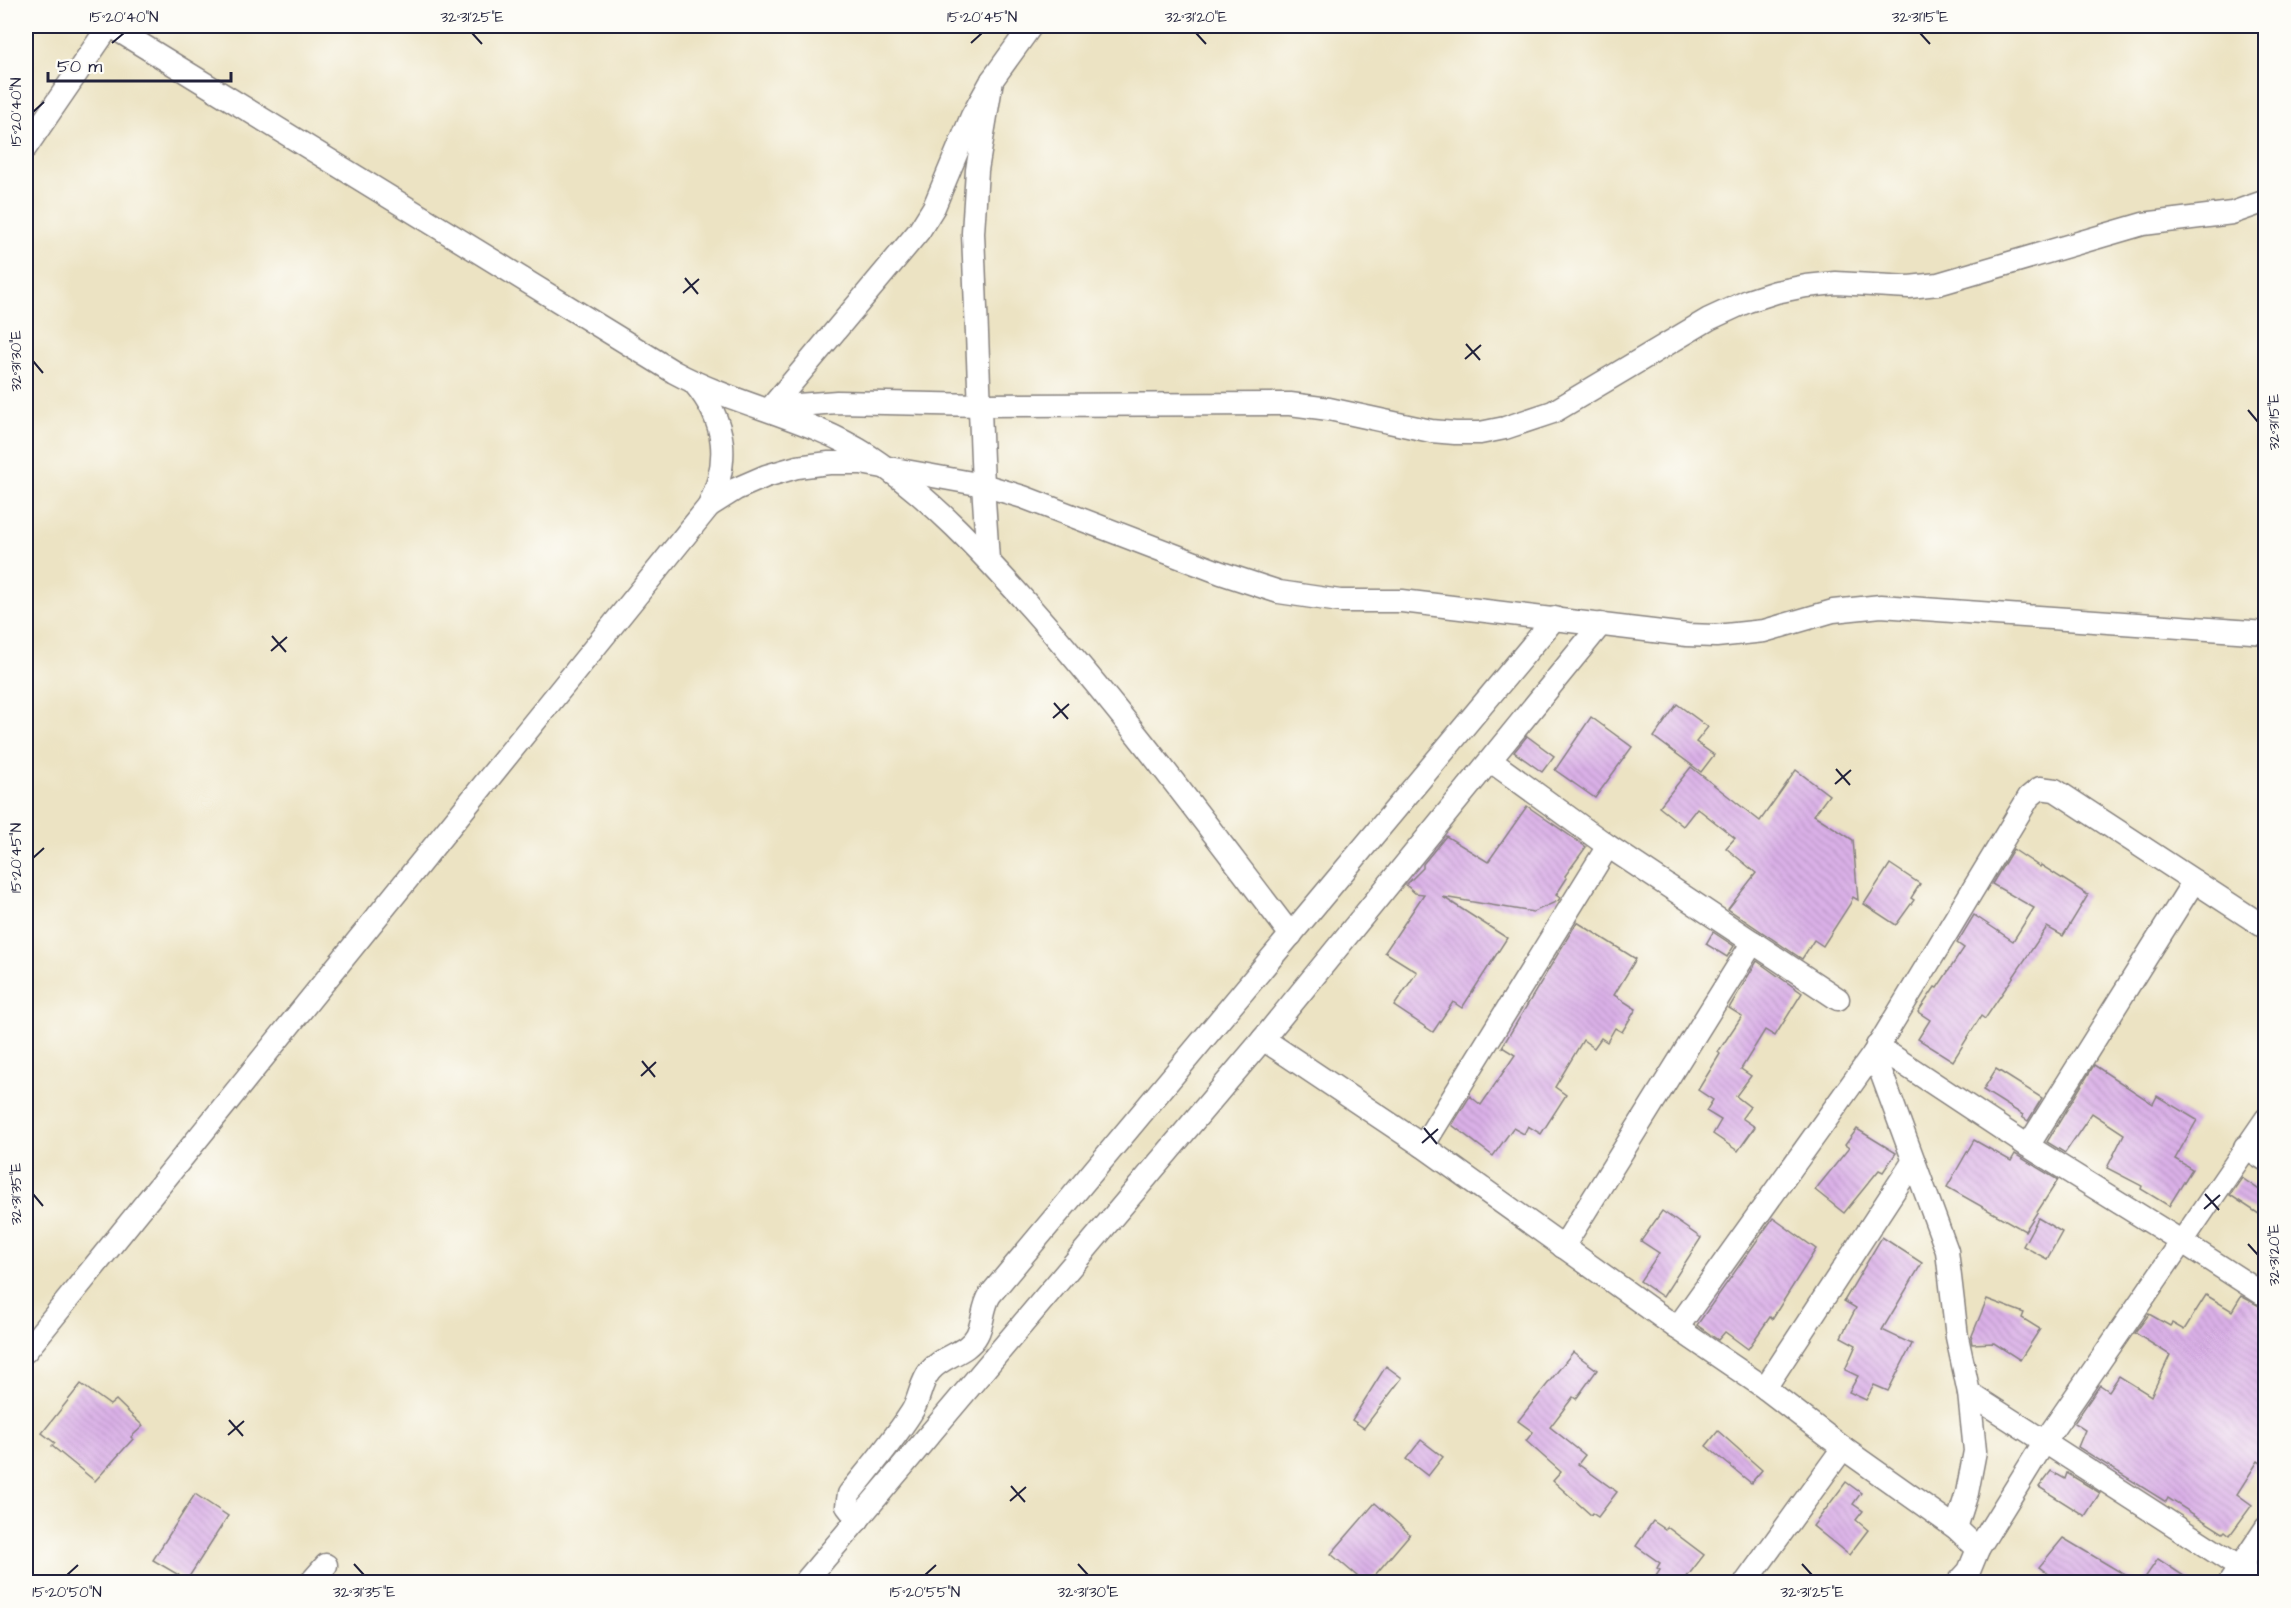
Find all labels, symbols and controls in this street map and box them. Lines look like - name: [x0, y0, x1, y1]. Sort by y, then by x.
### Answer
- text: 15°20'40"N: [90, 7, 158, 28]
- text: 32°31'25"E: [440, 7, 504, 28]
- text: 15°20'45"N: [947, 7, 1017, 28]
- text: 32°31'20"E: [1165, 7, 1227, 28]
- text: 32°31'15"E: [1892, 7, 1948, 28]
- scale bar: [48, 45, 231, 83]
- text: 50 m: [57, 54, 102, 79]
- text: 15°20'40"N: [6, 78, 27, 146]
- text: 32°31'30"E: [6, 330, 27, 392]
- text: 32°31'15"E: [2264, 394, 2285, 450]
- text: 15°20'45"N: [6, 823, 27, 893]
- text: 32°31'35"E: [6, 1163, 27, 1225]
- text: 32°31'20"E: [2264, 1224, 2285, 1286]
- text: 15°20'50"N: [32, 1582, 102, 1603]
- text: 32°31'35"E: [333, 1582, 395, 1603]
- text: 15°20'55"N: [890, 1582, 960, 1603]
- text: 32°31'30"E: [1057, 1582, 1119, 1603]
- text: 32°31'25"E: [1780, 1582, 1844, 1603]

